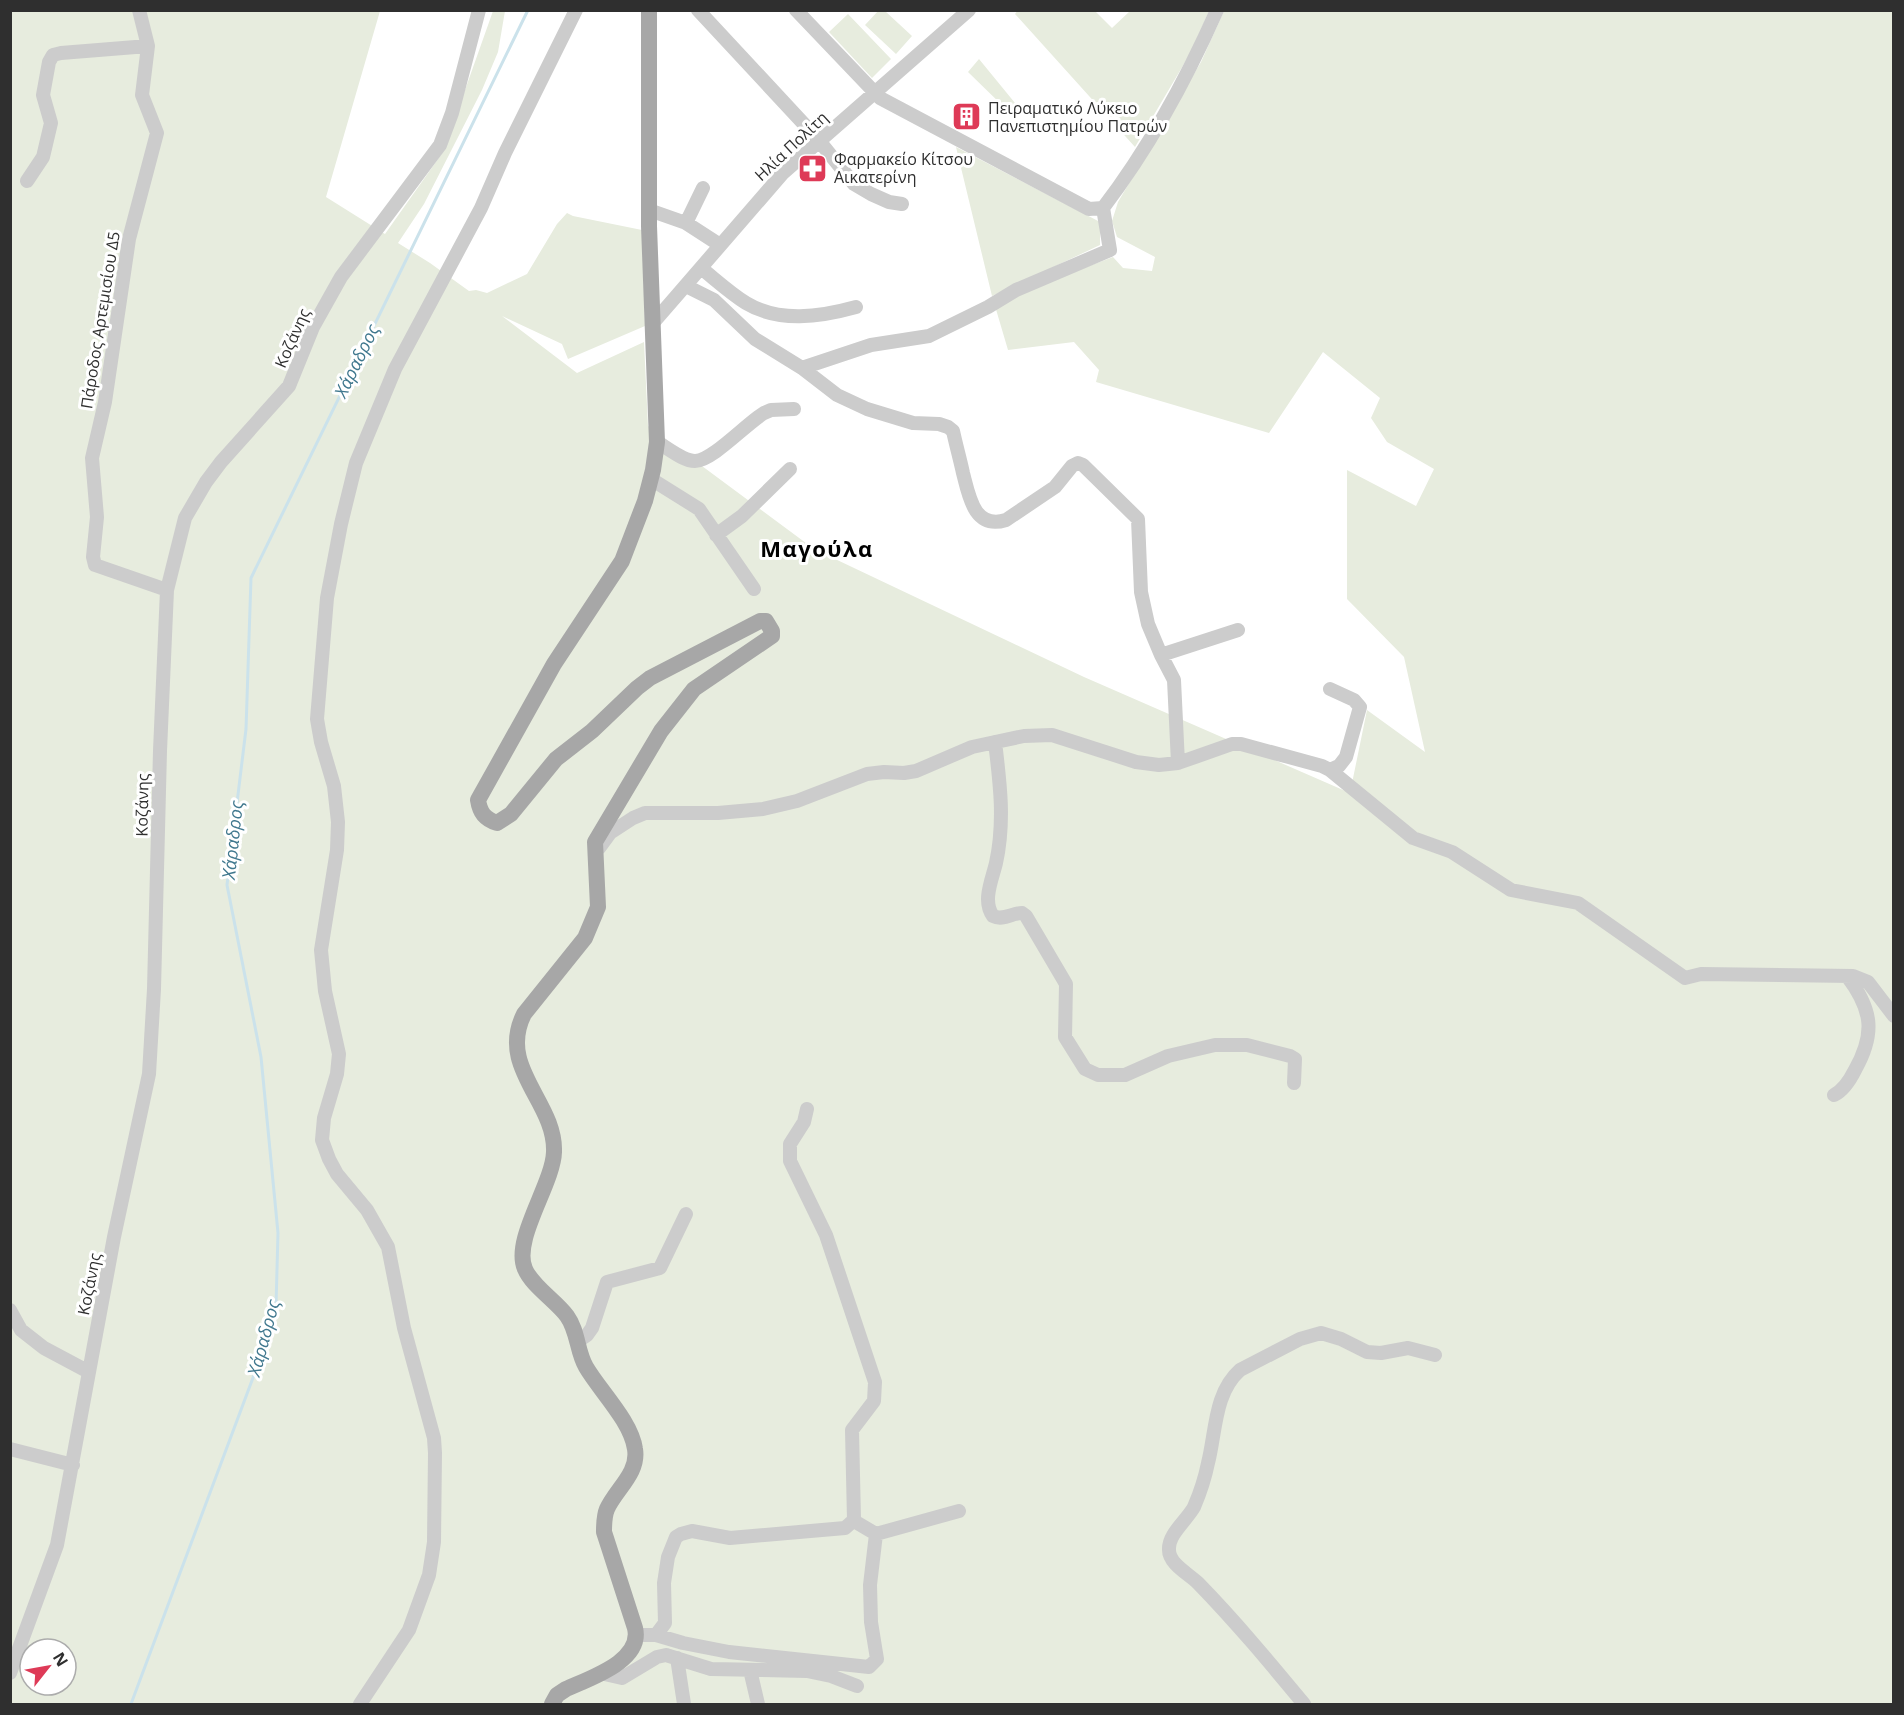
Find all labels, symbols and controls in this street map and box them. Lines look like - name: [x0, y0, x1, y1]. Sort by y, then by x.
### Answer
- place label: Πειραματικό Λύκειο Πανεπιστημίου Πατρών: [988, 97, 1168, 137]
- building icon: Πειραματικό Λύκειο Πανεπιστημίου Πατρών: [951, 101, 983, 133]
- street label: Ηλία Πολίτη: [750, 106, 832, 186]
- place label: Φαρμακείο Κίτσου Αικατερίνη: [834, 148, 973, 188]
- pharmacy icon: Φαρμακείο Κίτσου Αικατερίνη: [797, 152, 829, 184]
- street label: Πάροδος Αρτεμισίου Δ5: [75, 230, 125, 410]
- street label: Κοζάνης: [269, 304, 315, 371]
- water label: Χάραδρος: [328, 319, 385, 402]
- district label: Μαγούλα: [760, 533, 874, 563]
- street label: Κοζάνης: [130, 773, 154, 837]
- water label: Χάραδρος: [216, 799, 248, 881]
- street label: Κοζάνης: [72, 1251, 106, 1317]
- water label: Χάραδρος: [241, 1296, 285, 1380]
- north arrow: [18, 1637, 78, 1697]
- text: N: [48, 1648, 74, 1671]

